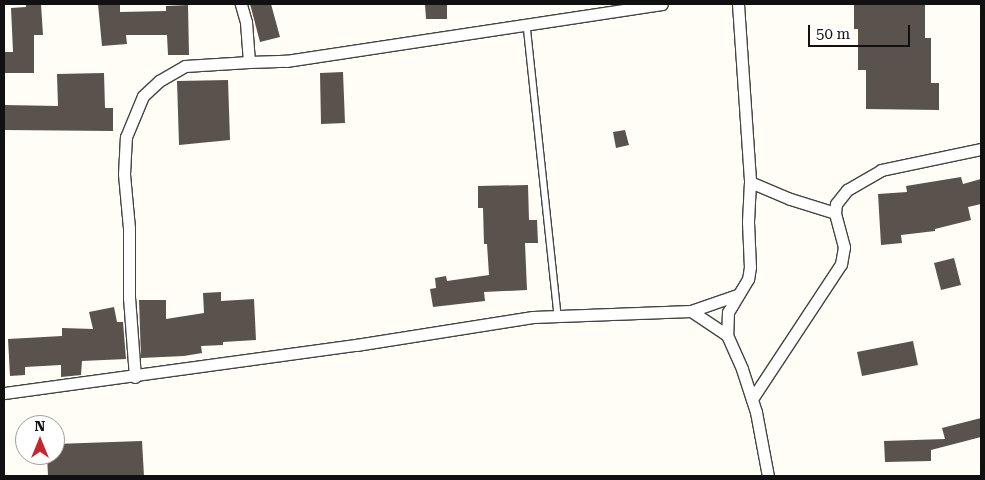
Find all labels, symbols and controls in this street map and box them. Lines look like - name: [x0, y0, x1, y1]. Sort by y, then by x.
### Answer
- scale bar: [810, 15, 912, 47]
- text: 50 m: [816, 25, 850, 43]
- north arrow: [15, 415, 65, 465]
- text: N: [35, 418, 45, 434]

